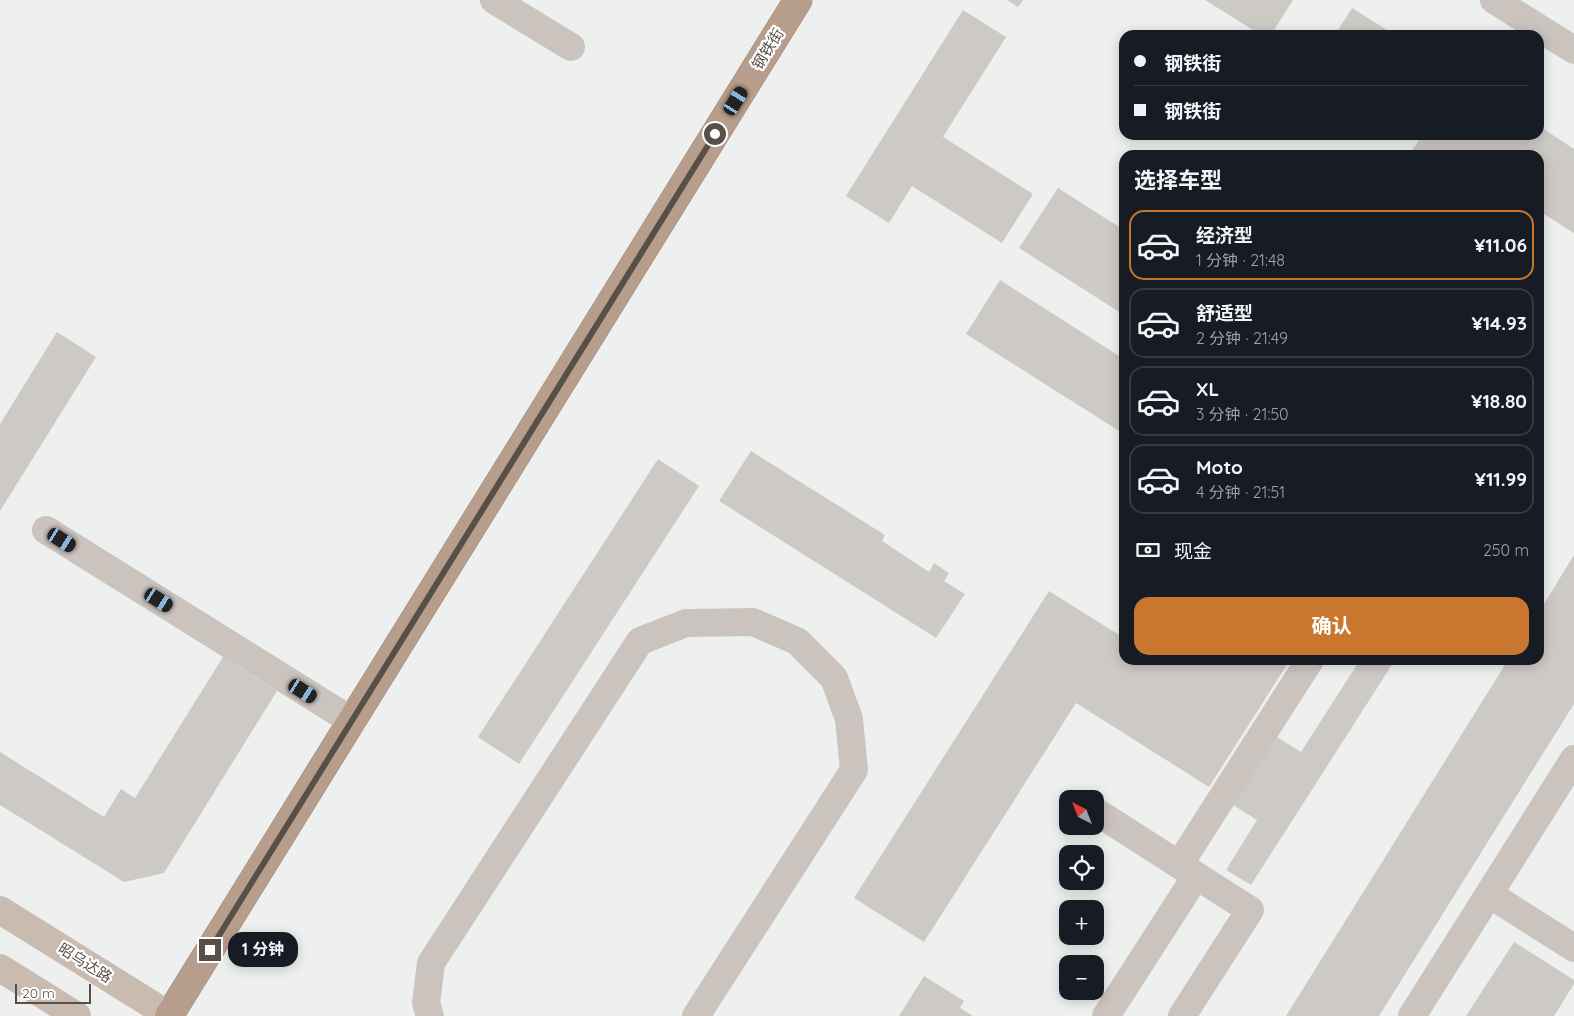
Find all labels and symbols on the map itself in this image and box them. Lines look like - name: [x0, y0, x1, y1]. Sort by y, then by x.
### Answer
- street label: 钢铁街: [748, 25, 788, 73]
- car: [721, 84, 750, 118]
- route start: [704, 123, 726, 145]
- car: [45, 526, 78, 554]
- car: [142, 586, 175, 614]
- car: [286, 677, 319, 705]
- north arrow: [1059, 790, 1104, 835]
- callout: 1 分钟: [228, 932, 298, 968]
- street label: 昭乌达路: [55, 939, 116, 987]
- route end: [199, 939, 221, 961]
- scale bar: [15, 981, 91, 1004]

